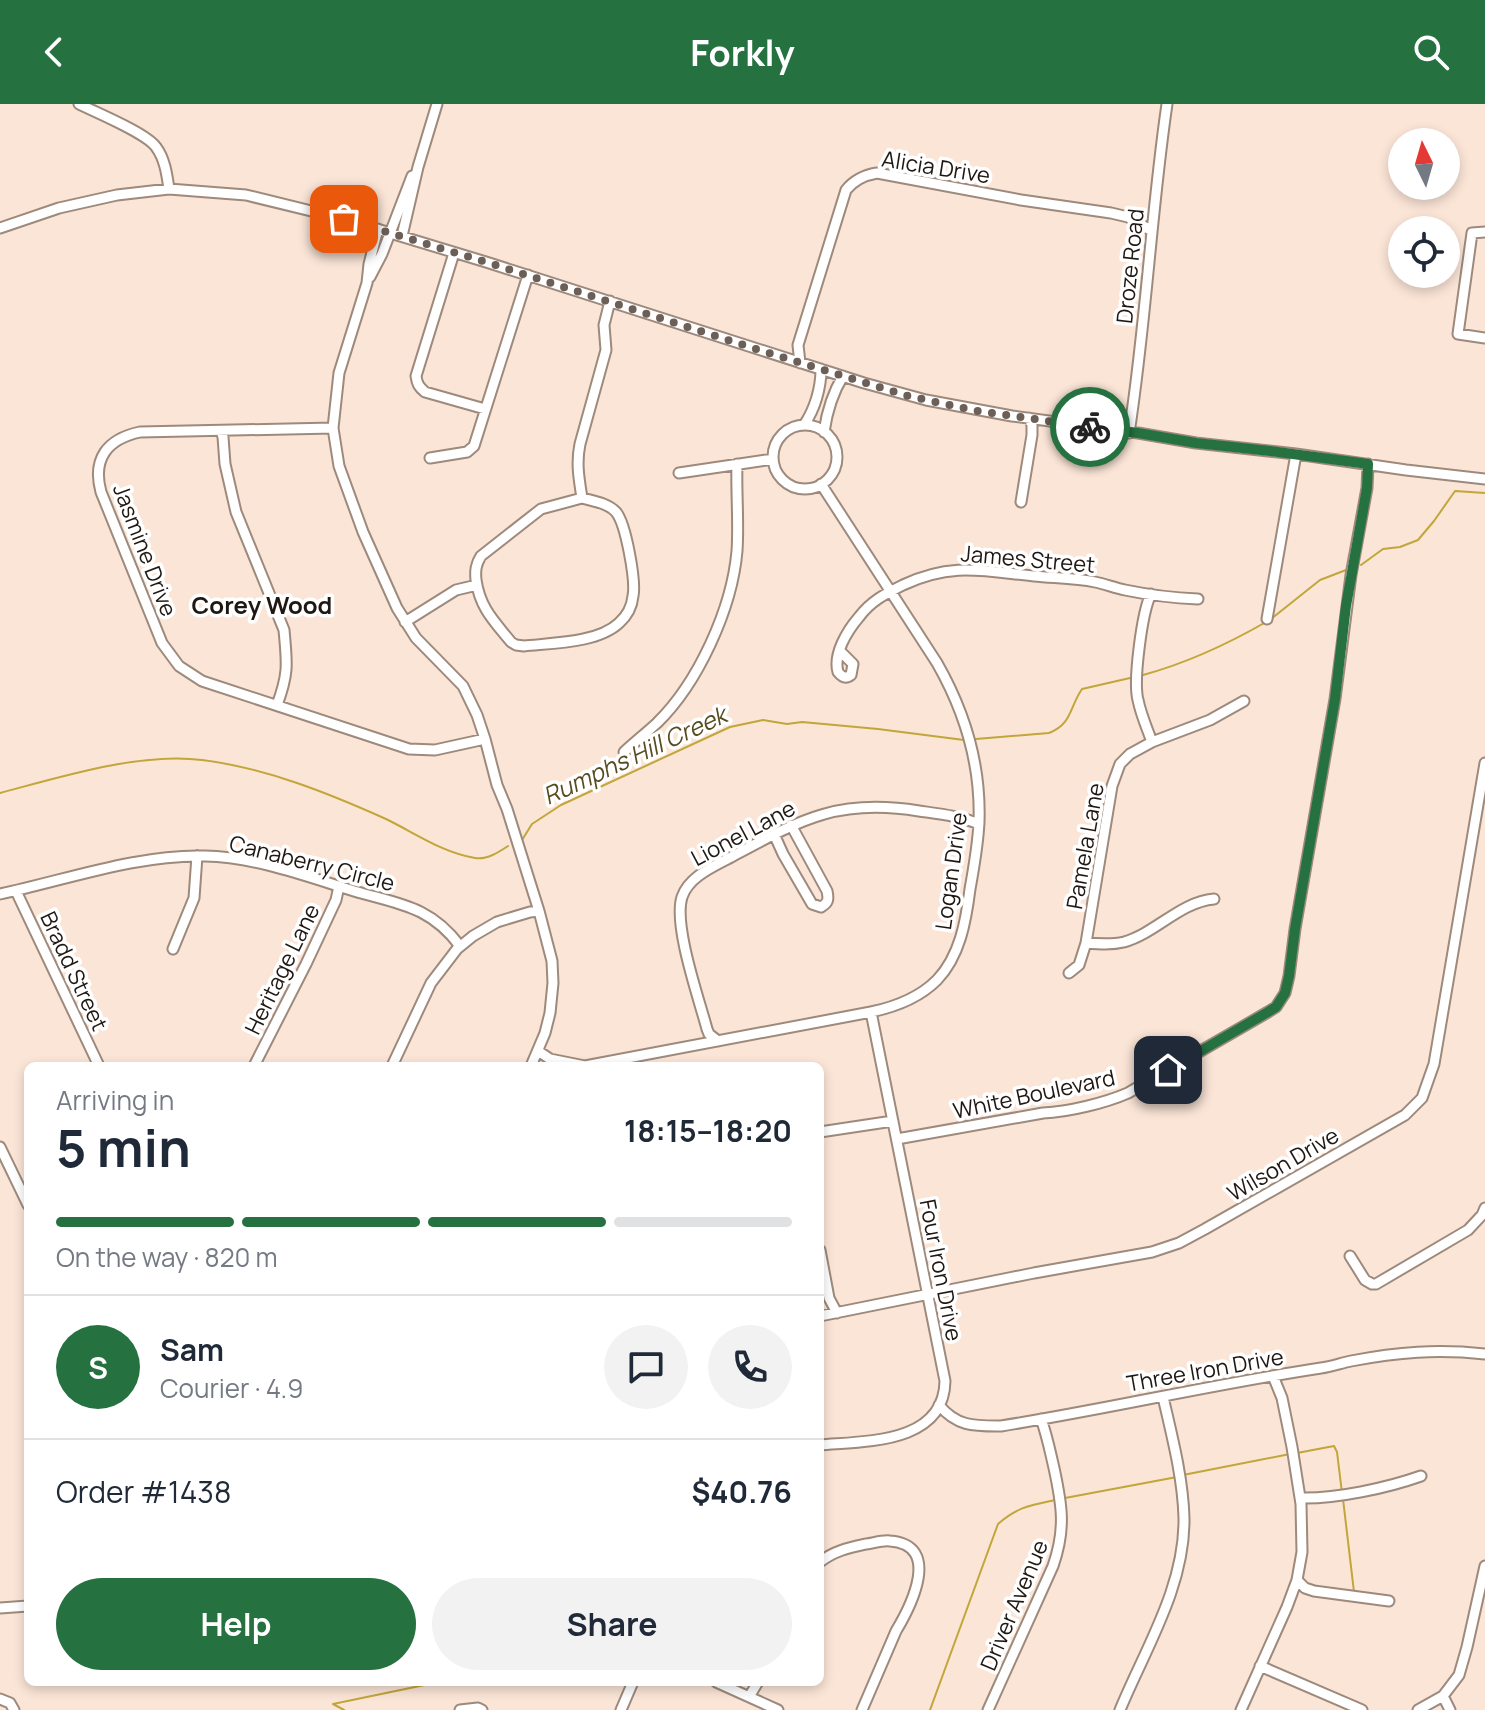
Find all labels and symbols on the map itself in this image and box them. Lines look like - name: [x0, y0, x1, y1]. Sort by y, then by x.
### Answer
- north arrow: [1388, 128, 1460, 200]
- street label: Alicia Drive: [880, 144, 992, 190]
- pin: [310, 185, 378, 253]
- street label: Droze Road: [1109, 207, 1151, 325]
- courier: [1050, 387, 1130, 467]
- street label: Jasmine Drive: [106, 480, 184, 621]
- street label: James Street: [960, 538, 1096, 580]
- district label: Corey Wood: [192, 588, 332, 621]
- water label: Rumphs Hill Creek: [537, 696, 734, 812]
- street label: Pamela Lane: [1059, 780, 1111, 911]
- street label: Lionel Lane: [686, 793, 801, 873]
- street label: Logan Drive: [928, 810, 974, 932]
- street label: Canaberry Circle: [226, 828, 398, 898]
- street label: Heritage Lane: [237, 899, 327, 1039]
- street label: Bradd Street: [33, 907, 115, 1036]
- pin: [1134, 1036, 1202, 1104]
- street label: White Boulevard: [950, 1062, 1118, 1126]
- street label: Wilson Drive: [1222, 1120, 1344, 1208]
- street label: Four Iron Drive: [913, 1196, 969, 1344]
- street label: Three Iron Drive: [1124, 1341, 1286, 1399]
- street label: Driver Avenue: [973, 1535, 1055, 1675]

